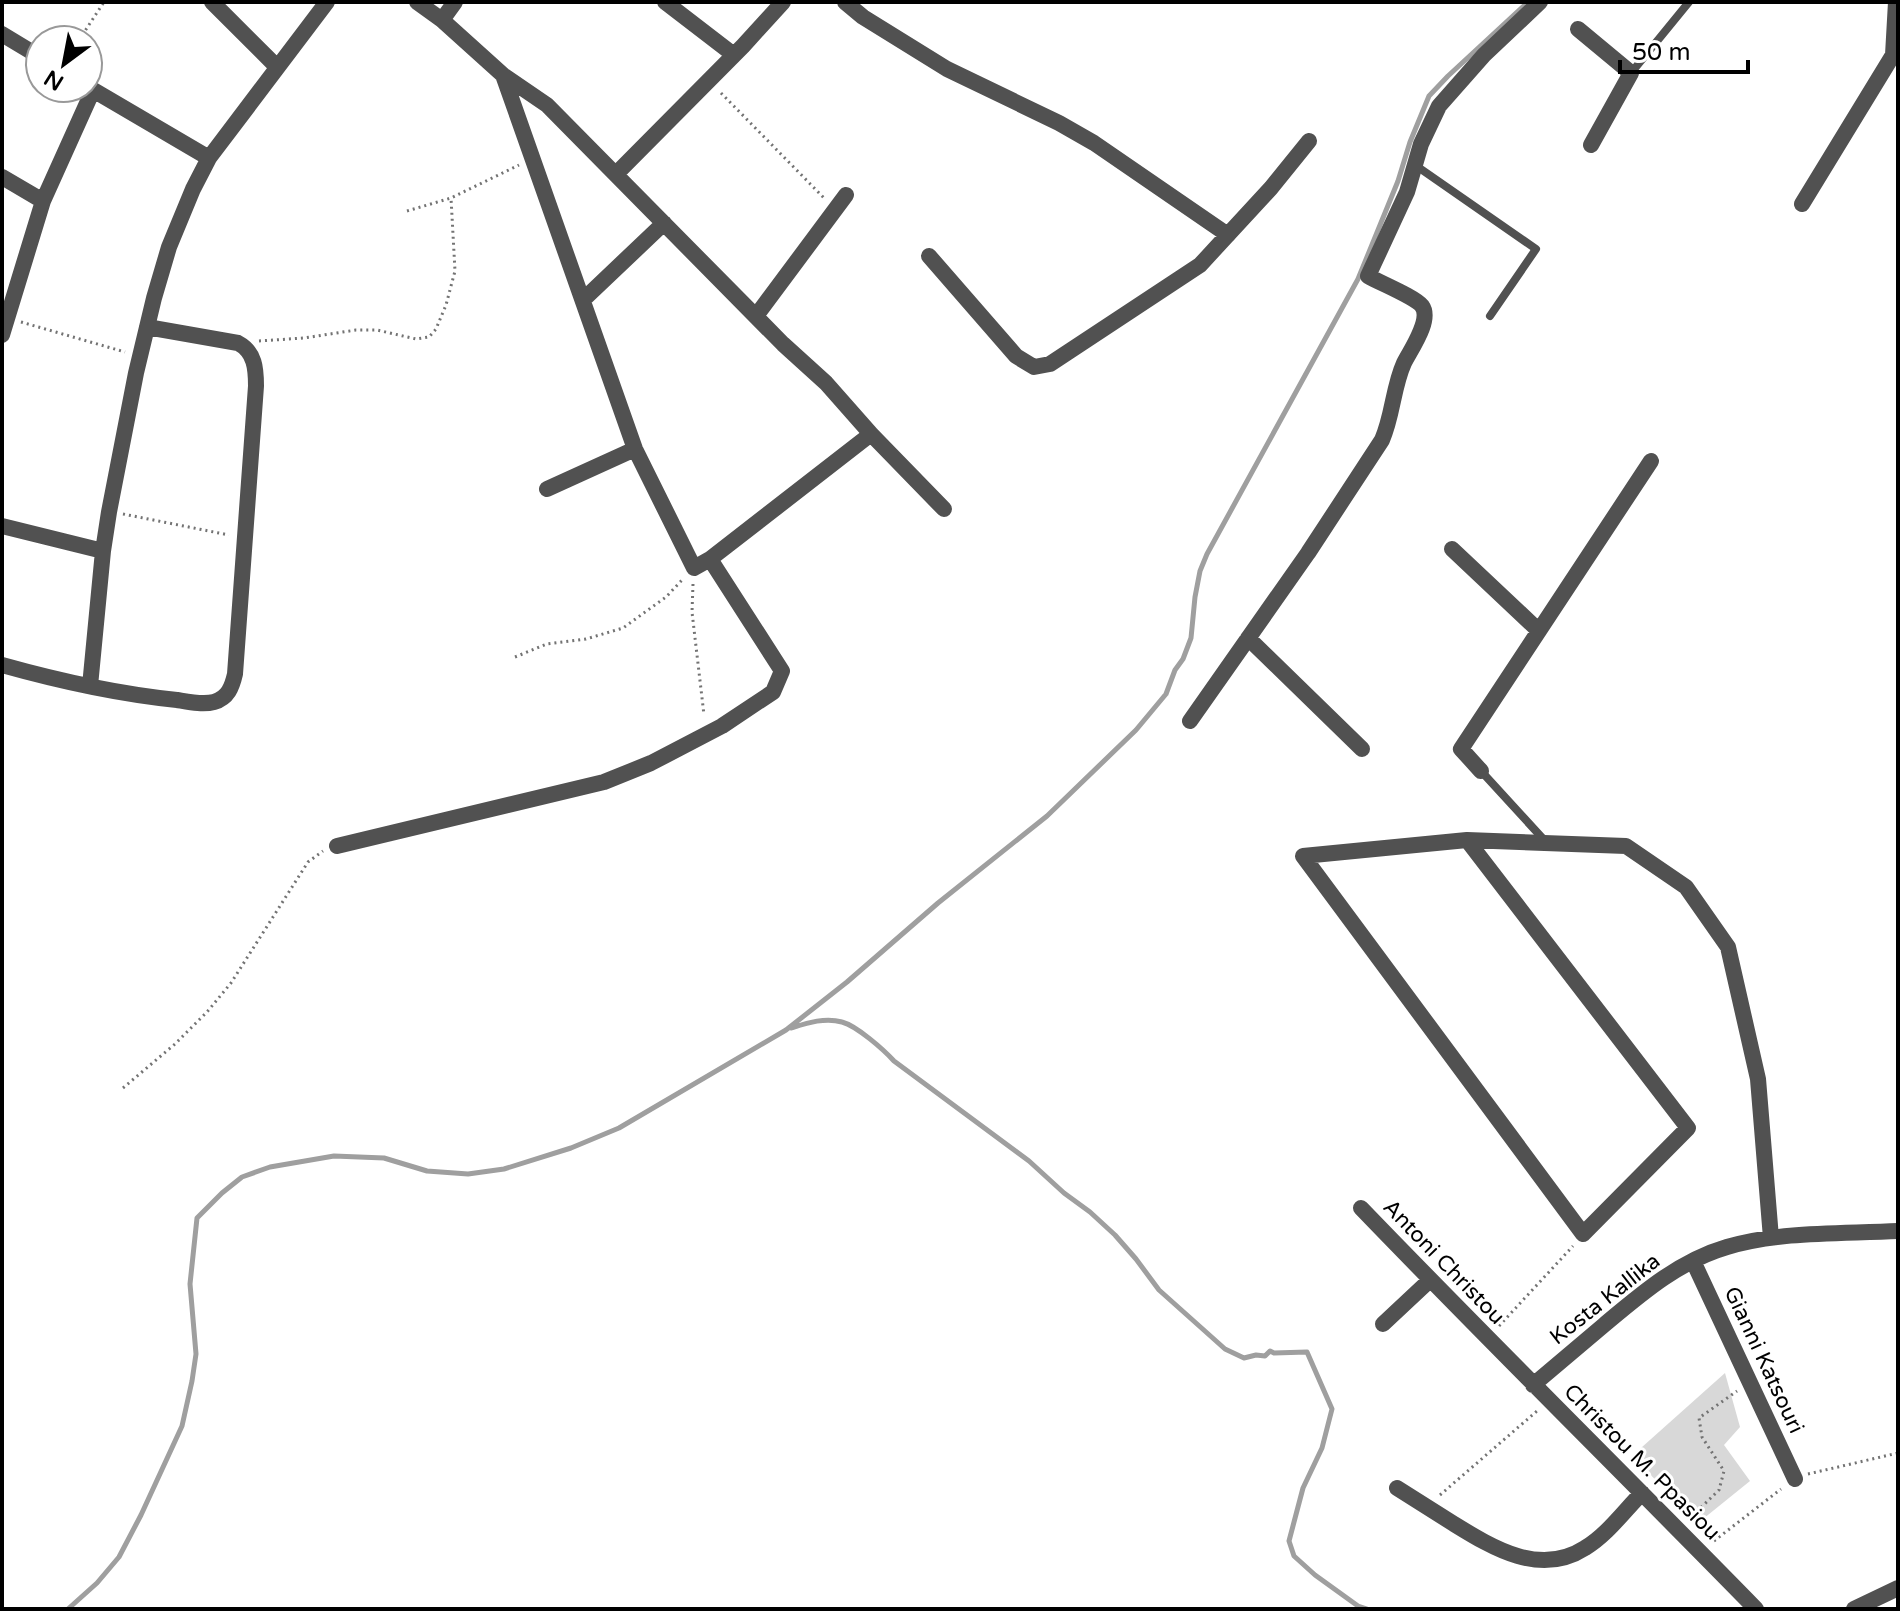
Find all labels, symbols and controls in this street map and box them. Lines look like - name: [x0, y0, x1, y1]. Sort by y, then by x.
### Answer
- north arrow: [24, 24, 104, 104]
- scale bar: [1620, 24, 1748, 74]
- text: 50 m: [1632, 38, 1690, 67]
- text: N: [40, 64, 68, 96]
- street label: Antoni Christou: [1378, 1194, 1510, 1330]
- street label: Kosta Kallika: [1545, 1248, 1665, 1350]
- street label: Gianni Katsouri: [1719, 1282, 1809, 1438]
- street label: Christou M. Ppasiou: [1559, 1379, 1725, 1545]

